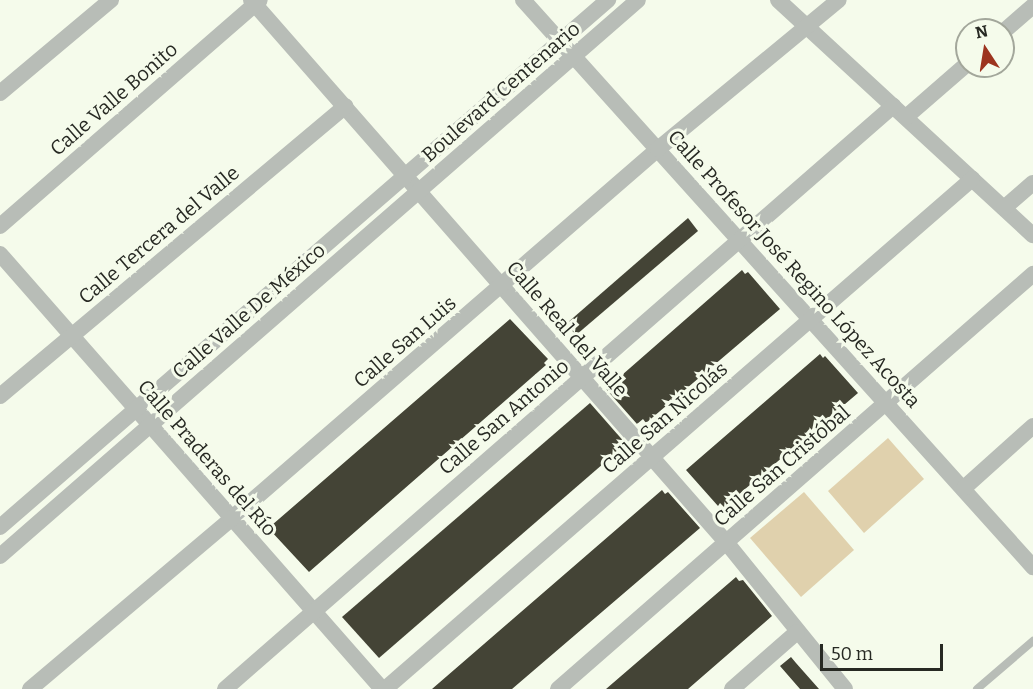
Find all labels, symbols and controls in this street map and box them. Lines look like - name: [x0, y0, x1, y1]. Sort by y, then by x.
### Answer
- street label: Boulevard Centenario: [417, 17, 585, 167]
- north arrow: [955, 18, 1015, 78]
- text: N: [974, 21, 990, 42]
- street label: Calle Valle Bonito: [45, 37, 183, 161]
- street label: Calle Profesor José Regino López Acosta: [663, 125, 925, 413]
- street label: Calle Tercera del Valle: [74, 161, 244, 309]
- street label: Calle Valle De México: [168, 238, 330, 384]
- street label: Calle Real del Valle: [501, 256, 633, 402]
- street label: Calle San Luis: [349, 291, 461, 393]
- street label: Calle San Antonio: [434, 354, 574, 480]
- street label: Calle San Nicolás: [597, 357, 733, 479]
- street label: Calle Praderas del Río: [133, 375, 281, 541]
- street label: Calle San Cristóbal: [709, 400, 855, 532]
- scale bar: [823, 632, 946, 670]
- text: 50 m: [831, 643, 873, 665]

